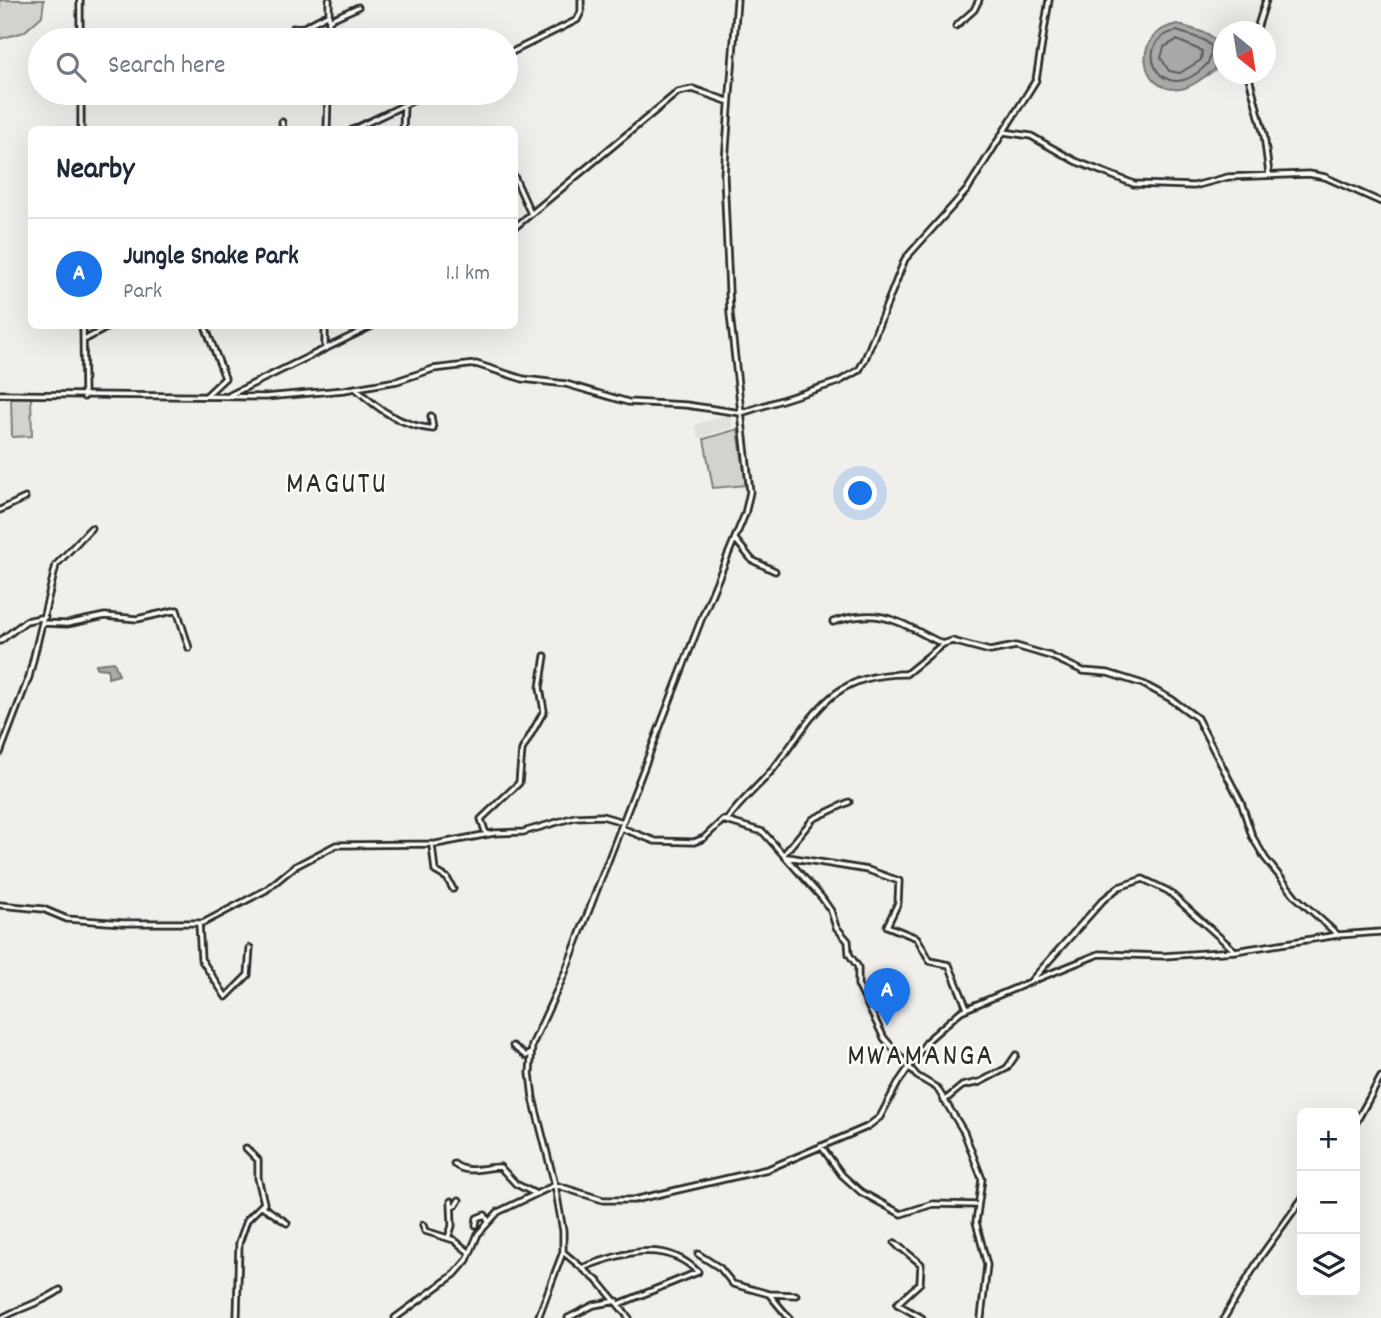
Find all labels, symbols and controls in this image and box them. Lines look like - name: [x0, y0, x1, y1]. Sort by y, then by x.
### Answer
- north arrow: [1213, 21, 1276, 84]
- search box: [28, 28, 518, 105]
- icon: search: [52, 48, 90, 86]
- text: Search here: [108, 48, 226, 85]
- text: Nearby: [56, 150, 134, 193]
- text: Jungle Snake Park: [123, 239, 299, 276]
- text: A: [73, 258, 85, 291]
- text: 1.1 km: [446, 258, 490, 291]
- text: Park: [123, 276, 162, 309]
- district label: MAGUTU: [286, 465, 388, 508]
- your location: [843, 476, 877, 510]
- pin: A: [864, 968, 910, 1026]
- district label: MWAMANGA: [847, 1037, 995, 1080]
- map controls: [1297, 1108, 1360, 1297]
- button: +: [1297, 1108, 1360, 1171]
- button: −: [1297, 1171, 1360, 1234]
- button: layers: [1297, 1234, 1360, 1297]

